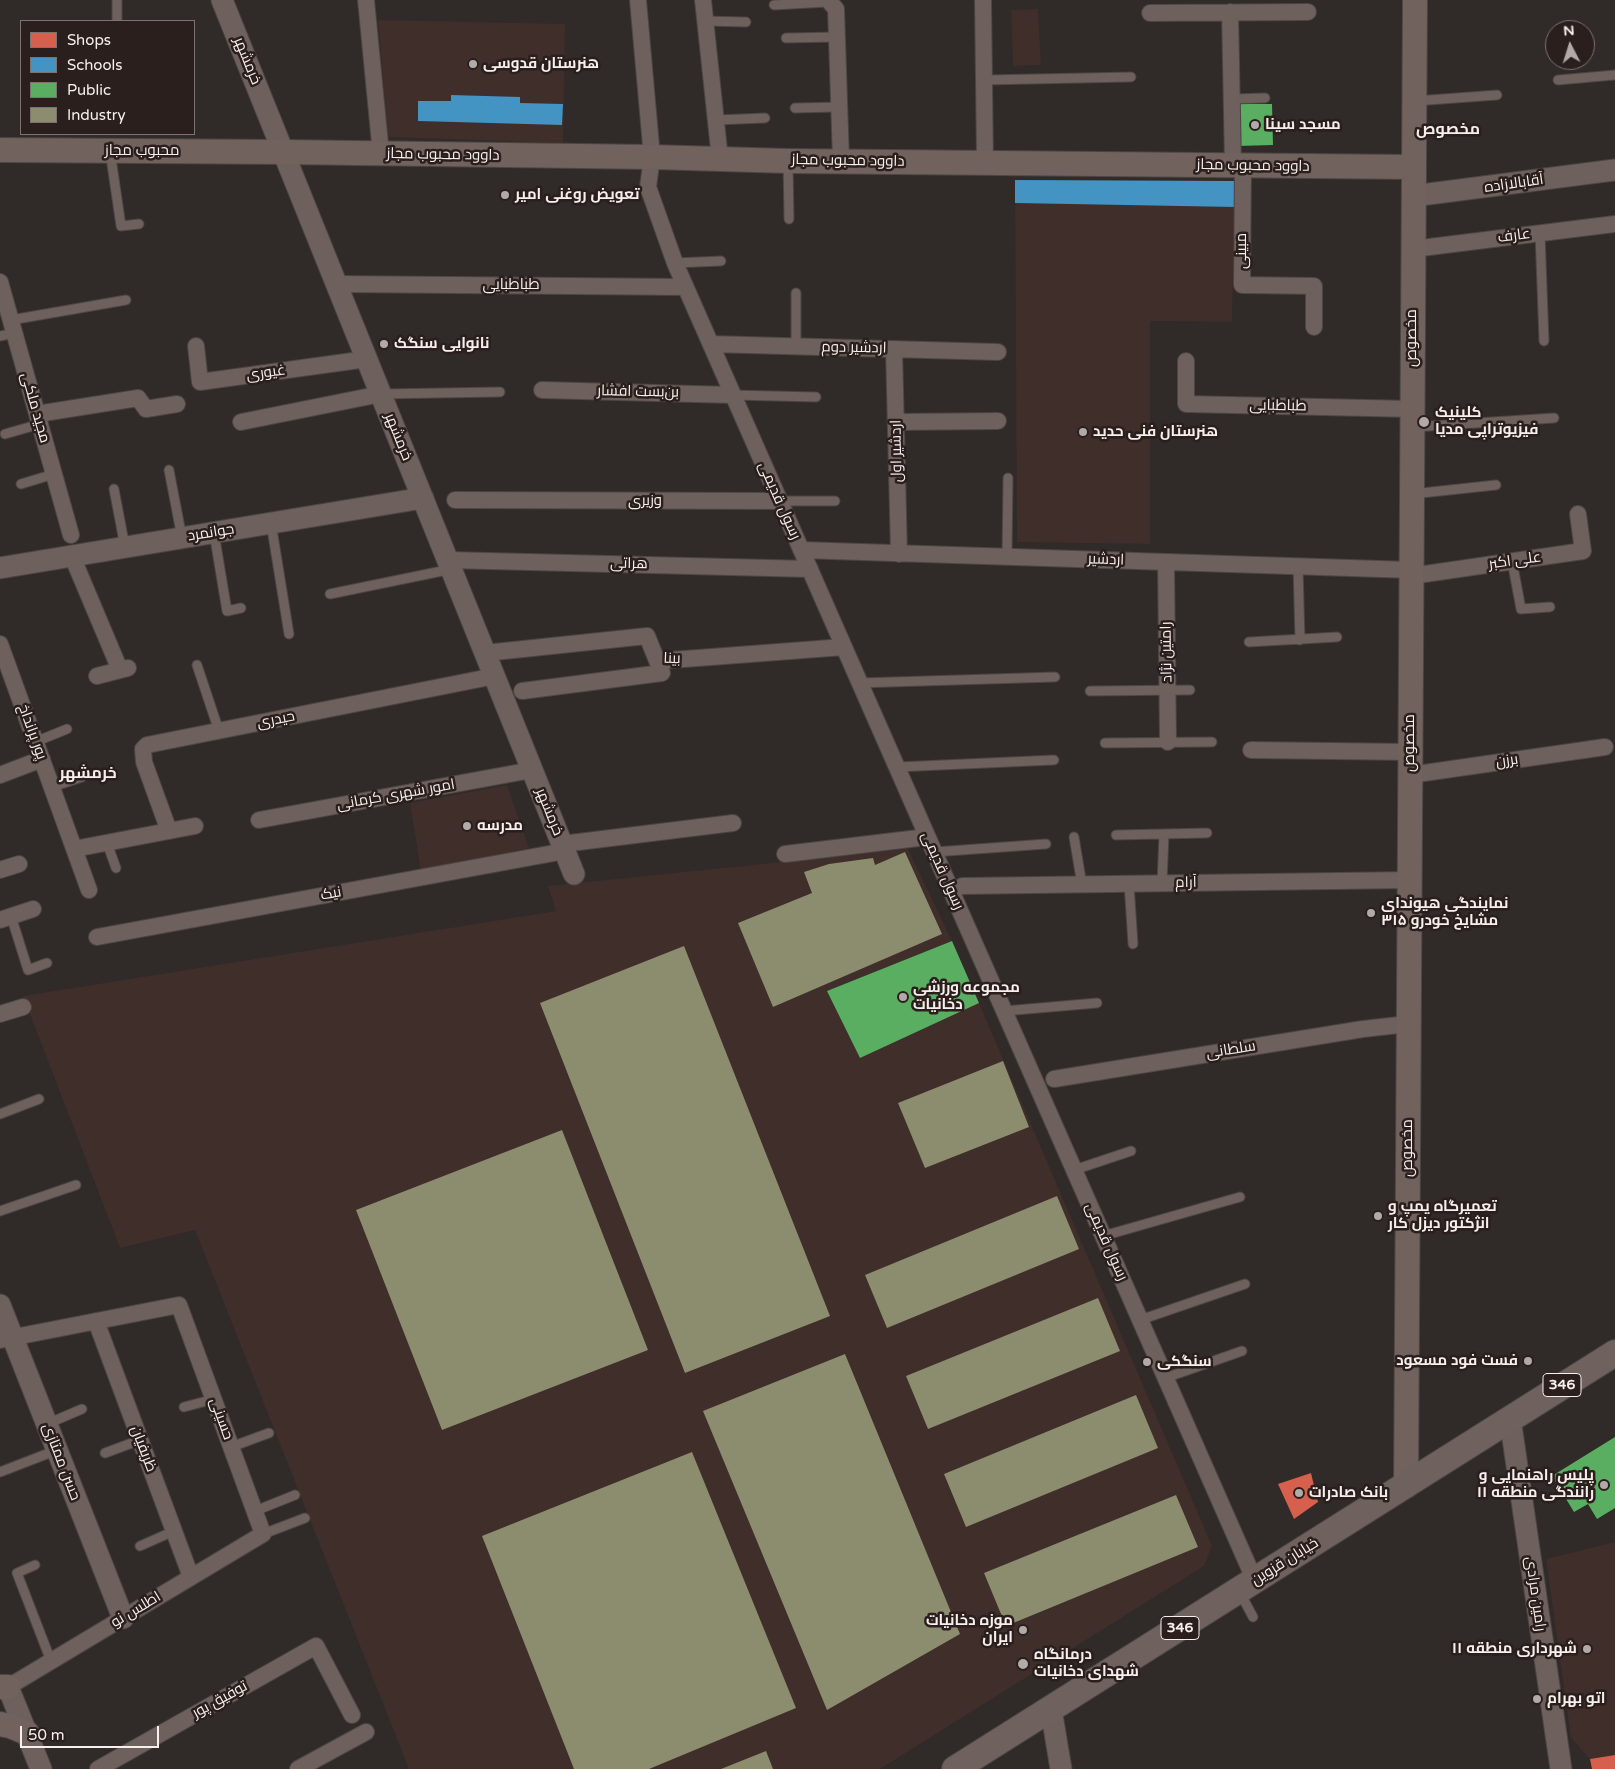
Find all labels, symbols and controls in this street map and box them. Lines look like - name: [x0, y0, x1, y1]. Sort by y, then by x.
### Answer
- legend: [20, 20, 195, 135]
- north arrow: [1545, 20, 1595, 70]
- text: N: [1562, 22, 1575, 40]
- text: Shops: [67, 31, 111, 49]
- street label: خرمشهر: [229, 35, 265, 87]
- place label: هنرستان قدوسی: [483, 55, 599, 73]
- text: Schools: [67, 56, 123, 74]
- marker: هنرستان قدوسی: [467, 58, 479, 70]
- text: Public: [67, 81, 111, 99]
- text: Industry: [67, 106, 126, 124]
- place label: مسجد سینا: [1265, 116, 1341, 134]
- marker: مسجد سینا: [1249, 119, 1261, 131]
- district label: مخصوص: [1416, 120, 1480, 140]
- street label: محبوب مجاز: [105, 142, 179, 160]
- street label: داوود محبوب مجاز: [386, 145, 500, 165]
- street label: داوود محبوب مجاز: [791, 151, 905, 171]
- street label: داوود محبوب مجاز: [1196, 156, 1310, 176]
- street label: آقابالازاده: [1483, 171, 1545, 197]
- place label: تعویض روغنی امیر: [515, 186, 640, 204]
- marker: تعویض روغنی امیر: [499, 189, 511, 201]
- street label: عارف: [1497, 225, 1531, 247]
- street label: مبینی: [1233, 233, 1251, 269]
- street label: طباطبایی: [482, 276, 540, 294]
- street label: مخصوص: [1403, 309, 1421, 367]
- place label: نانوایی سنگک: [394, 335, 490, 353]
- marker: نانوایی سنگک: [378, 338, 390, 350]
- street label: اردشیر دوم: [821, 338, 887, 358]
- street label: غیوری: [245, 361, 287, 385]
- street label: مجید ملکی: [16, 371, 54, 445]
- street label: بن‌بست افشار: [597, 382, 679, 402]
- street label: طباطبایی: [1249, 397, 1307, 415]
- place label: کلینیک فیزیوتراپی مدیا: [1435, 404, 1539, 439]
- street label: خرمشهر: [380, 411, 416, 463]
- marker: کلینیک فیزیوتراپی مدیا: [1417, 415, 1431, 429]
- street label: اردشیر اول: [887, 420, 907, 482]
- place label: هنرستان فنی حدید: [1093, 423, 1218, 441]
- marker: هنرستان فنی حدید: [1077, 426, 1089, 438]
- street label: رسول قدیمی: [754, 459, 804, 543]
- street label: وزیری: [628, 492, 662, 510]
- street label: جوانمرد: [186, 520, 236, 546]
- street label: علی اکبر: [1488, 548, 1542, 574]
- street label: اردشیر: [1087, 550, 1125, 570]
- street label: هراتی: [610, 555, 648, 573]
- street label: رامتین نژاد: [1157, 622, 1177, 682]
- street label: بینا: [663, 650, 681, 668]
- street label: پور پرانداخ: [14, 702, 50, 762]
- street label: حیدری: [256, 708, 296, 732]
- street label: مخصوص: [1401, 714, 1419, 772]
- street label: برزن: [1495, 751, 1519, 771]
- district label: خرمشهر: [59, 764, 117, 784]
- street label: امور شهری کرمانی: [336, 776, 456, 814]
- street label: خرمشهر: [531, 786, 567, 838]
- place label: مدرسه: [477, 817, 523, 835]
- marker: مدرسه: [461, 820, 473, 832]
- street label: رسول قدیمی: [917, 829, 967, 913]
- street label: آرام: [1175, 874, 1197, 892]
- street label: نیک: [319, 883, 343, 905]
- place label: نمایندگی هیوندای ۳۱۵ مشایخ خودرو: [1381, 895, 1508, 930]
- marker: نمایندگی هیوندای ۳۱۵ مشایخ خودرو: [1365, 907, 1377, 919]
- place label: مجموعه ورزشی دخانیات: [913, 979, 1020, 1014]
- marker: مجموعه ورزشی دخانیات: [897, 991, 909, 1003]
- street label: سلطانی: [1205, 1037, 1257, 1063]
- street label: مخصوص: [1399, 1119, 1417, 1177]
- place label: تعمیرگاه پمپ و انژکتور دیزل کار: [1388, 1198, 1497, 1233]
- street label: رسول قدیمی: [1081, 1200, 1131, 1284]
- marker: تعمیرگاه پمپ و انژکتور دیزل کار: [1372, 1210, 1384, 1222]
- place label: فست فود مسعود: [1396, 1352, 1518, 1370]
- place label: سنگکی: [1157, 1353, 1212, 1371]
- marker: فست فود مسعود: [1522, 1355, 1534, 1367]
- marker: سنگکی: [1141, 1356, 1153, 1368]
- road number: 346: [1543, 1374, 1581, 1396]
- street label: حسینی: [205, 1396, 237, 1442]
- street label: حسن ممتازی: [38, 1421, 84, 1503]
- street label: ظریفیان: [126, 1423, 160, 1475]
- place label: پلیس راهنمایی و رانندگی منطقه ۱۱: [1477, 1467, 1594, 1502]
- marker: پلیس راهنمایی و رانندگی منطقه ۱۱: [1598, 1479, 1610, 1491]
- place label: بانک صادرات: [1309, 1484, 1388, 1502]
- marker: بانک صادرات: [1293, 1487, 1305, 1499]
- street label: خیابان قزوین: [1248, 1534, 1322, 1590]
- street label: رامین مرادی: [1521, 1555, 1549, 1633]
- street label: اطلس نو: [108, 1588, 164, 1632]
- place label: موزه دخانیات ایران: [926, 1612, 1013, 1647]
- road number: 346: [1161, 1616, 1199, 1640]
- marker: موزه دخانیات ایران: [1017, 1624, 1029, 1636]
- place label: شهرداری منطقه ۱۱: [1452, 1640, 1577, 1658]
- marker: شهرداری منطقه ۱۱: [1581, 1643, 1593, 1655]
- place label: درمانگاه شهدای دخانیات: [1034, 1646, 1139, 1681]
- marker: درمانگاه شهدای دخانیات: [1016, 1657, 1030, 1671]
- street label: توفیق پور: [189, 1678, 251, 1722]
- place label: اتو بهرام: [1547, 1690, 1605, 1708]
- marker: اتو بهرام: [1531, 1693, 1543, 1705]
- scale bar: [22, 1716, 161, 1748]
- text: 50 m: [28, 1726, 65, 1744]

